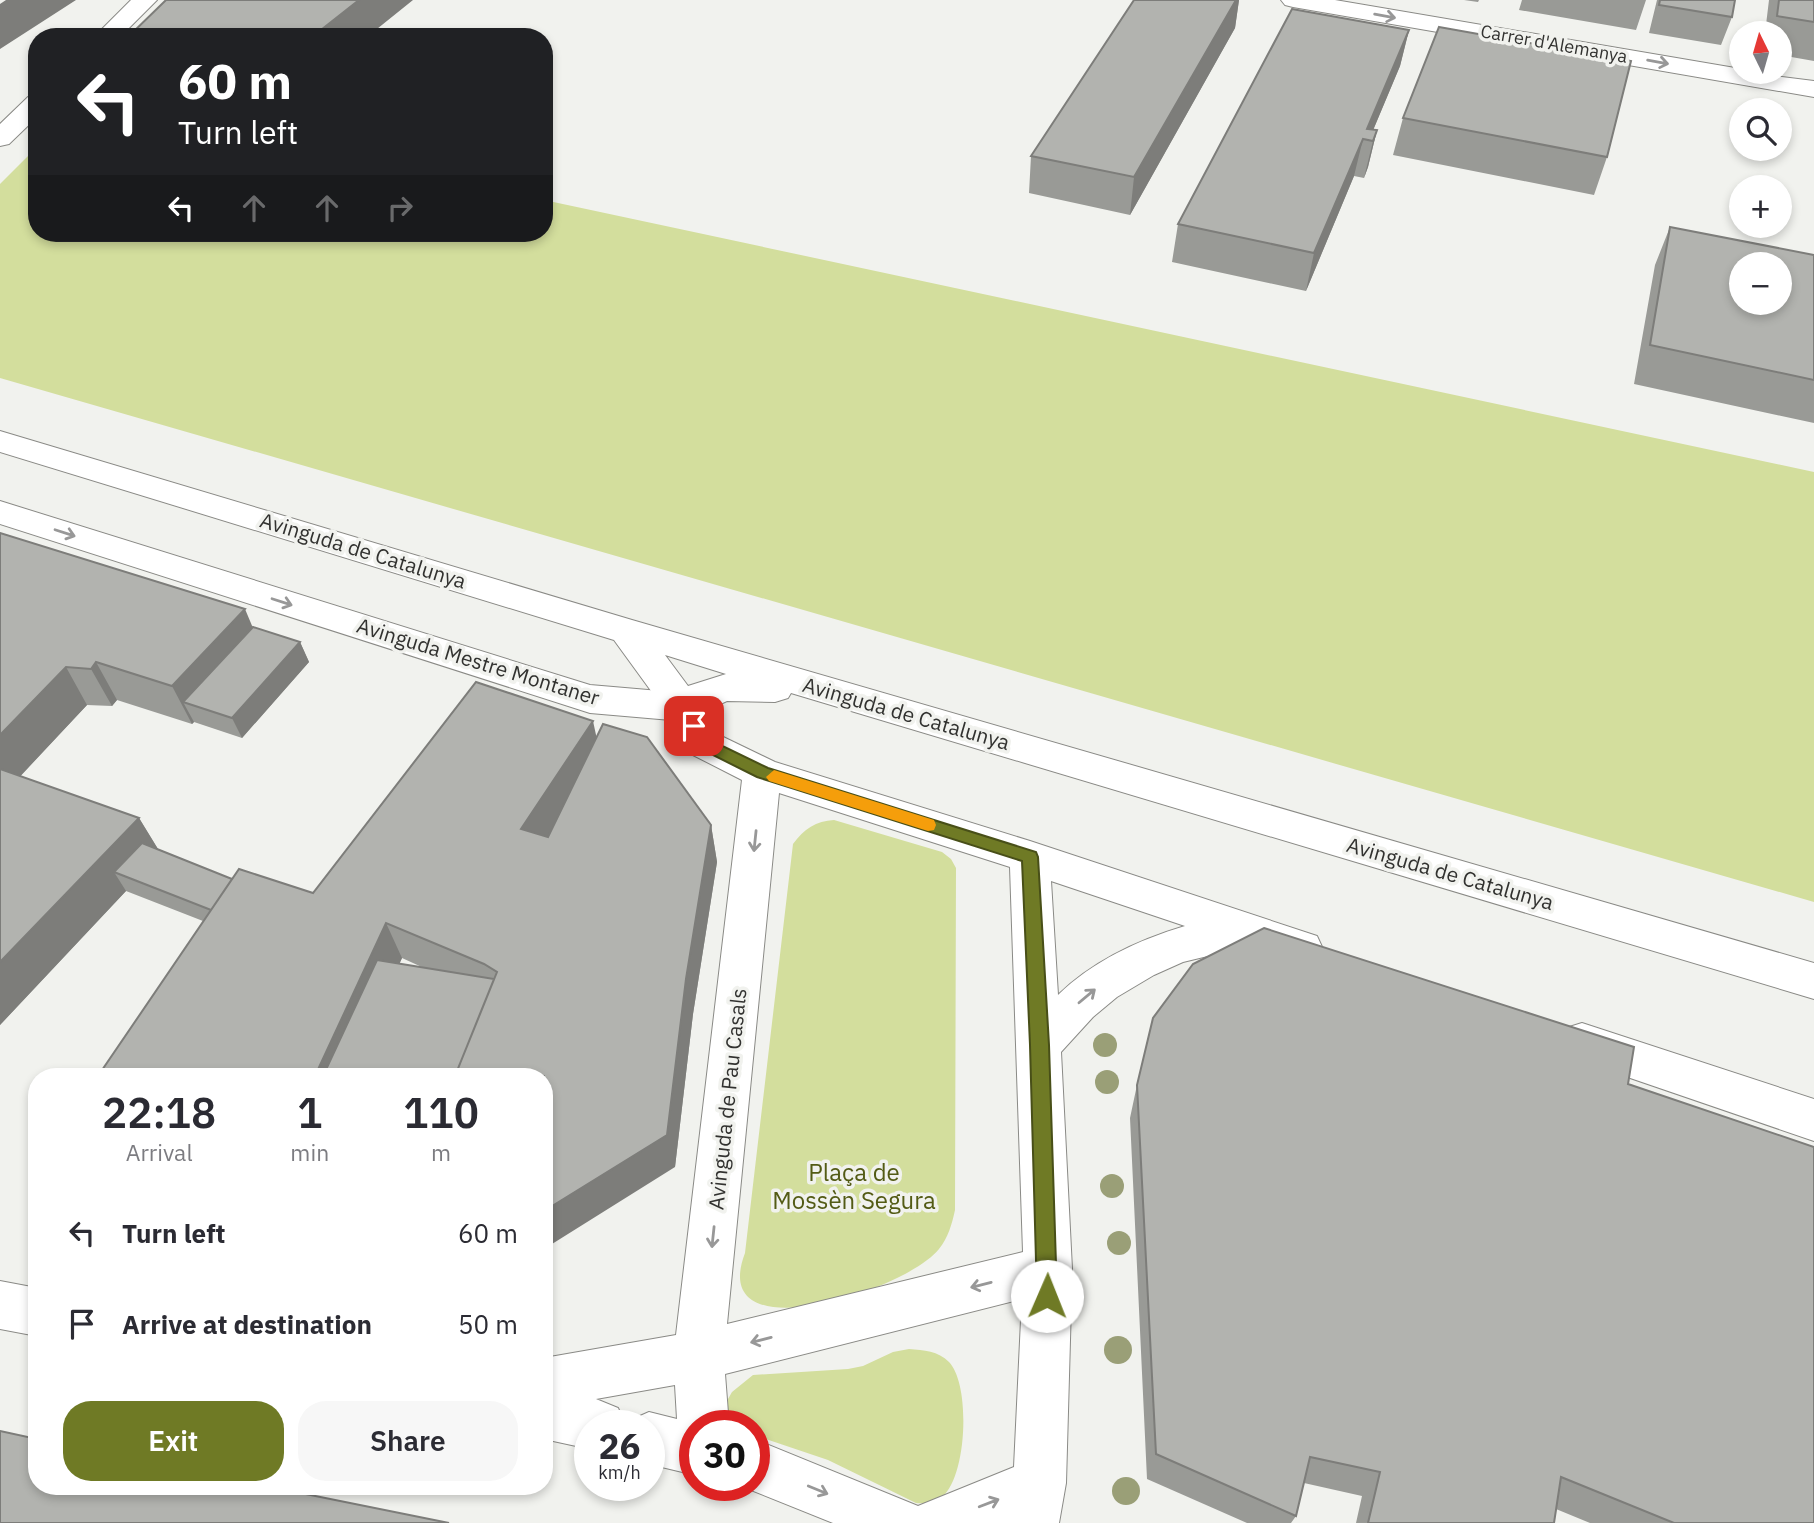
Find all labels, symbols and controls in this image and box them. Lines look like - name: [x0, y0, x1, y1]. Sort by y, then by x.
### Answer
- one-way arrow: [1373, 9, 1396, 23]
- street label: Carrer d'Alemanya: [1479, 19, 1630, 68]
- north arrow: [1729, 21, 1792, 84]
- map controls: [1729, 21, 1792, 315]
- text: 60 m: [178, 49, 292, 112]
- icon: left: [63, 56, 154, 147]
- one-way arrow: [1646, 56, 1668, 69]
- button: search: [1729, 98, 1792, 161]
- text: Turn left: [178, 111, 298, 153]
- button: +: [1729, 175, 1792, 238]
- icon: left: [162, 189, 200, 227]
- icon: ahead: [235, 189, 273, 227]
- icon: ahead: [308, 189, 346, 227]
- icon: right: [381, 189, 419, 227]
- button: −: [1729, 252, 1792, 315]
- street label: Avinguda de Catalunya: [257, 505, 470, 595]
- one-way arrow: [54, 527, 76, 540]
- one-way arrow: [271, 596, 293, 609]
- street label: Avinguda Mestre Montaner: [353, 611, 603, 711]
- street label: Avinguda de Catalunya: [799, 670, 1013, 756]
- pin: [664, 696, 724, 756]
- icon: arrive: [675, 707, 713, 745]
- one-way arrow: [748, 829, 761, 851]
- street label: Avinguda de Catalunya: [1343, 830, 1557, 916]
- street label: Avinguda de Pau Casals: [701, 987, 753, 1211]
- one-way arrow: [1078, 988, 1096, 1004]
- text: 22:18: [102, 1085, 216, 1140]
- text: 1: [297, 1085, 322, 1140]
- text: 110: [403, 1085, 479, 1140]
- text: Arrival: [126, 1137, 193, 1167]
- text: min: [290, 1137, 329, 1167]
- text: m: [431, 1137, 451, 1167]
- park label: Plaça de Mossèn Segura: [772, 1156, 936, 1216]
- icon: left: [63, 1214, 101, 1252]
- text: Turn left: [122, 1216, 225, 1250]
- text: 60 m: [458, 1216, 518, 1250]
- one-way arrow: [707, 1226, 720, 1248]
- position arrow: [1010, 1259, 1084, 1333]
- one-way arrow: [971, 1279, 993, 1292]
- icon: arrive: [63, 1305, 101, 1343]
- text: Arrive at destination: [122, 1307, 372, 1341]
- text: 50 m: [458, 1307, 518, 1341]
- one-way arrow: [750, 1334, 773, 1347]
- button: Exit: [63, 1401, 284, 1481]
- button: Share: [298, 1401, 518, 1481]
- speed limit sign: 30: [679, 1410, 770, 1501]
- text: 26: [598, 1423, 641, 1469]
- text: km/h: [598, 1461, 641, 1484]
- one-way arrow: [806, 1485, 828, 1498]
- one-way arrow: [977, 1495, 999, 1508]

